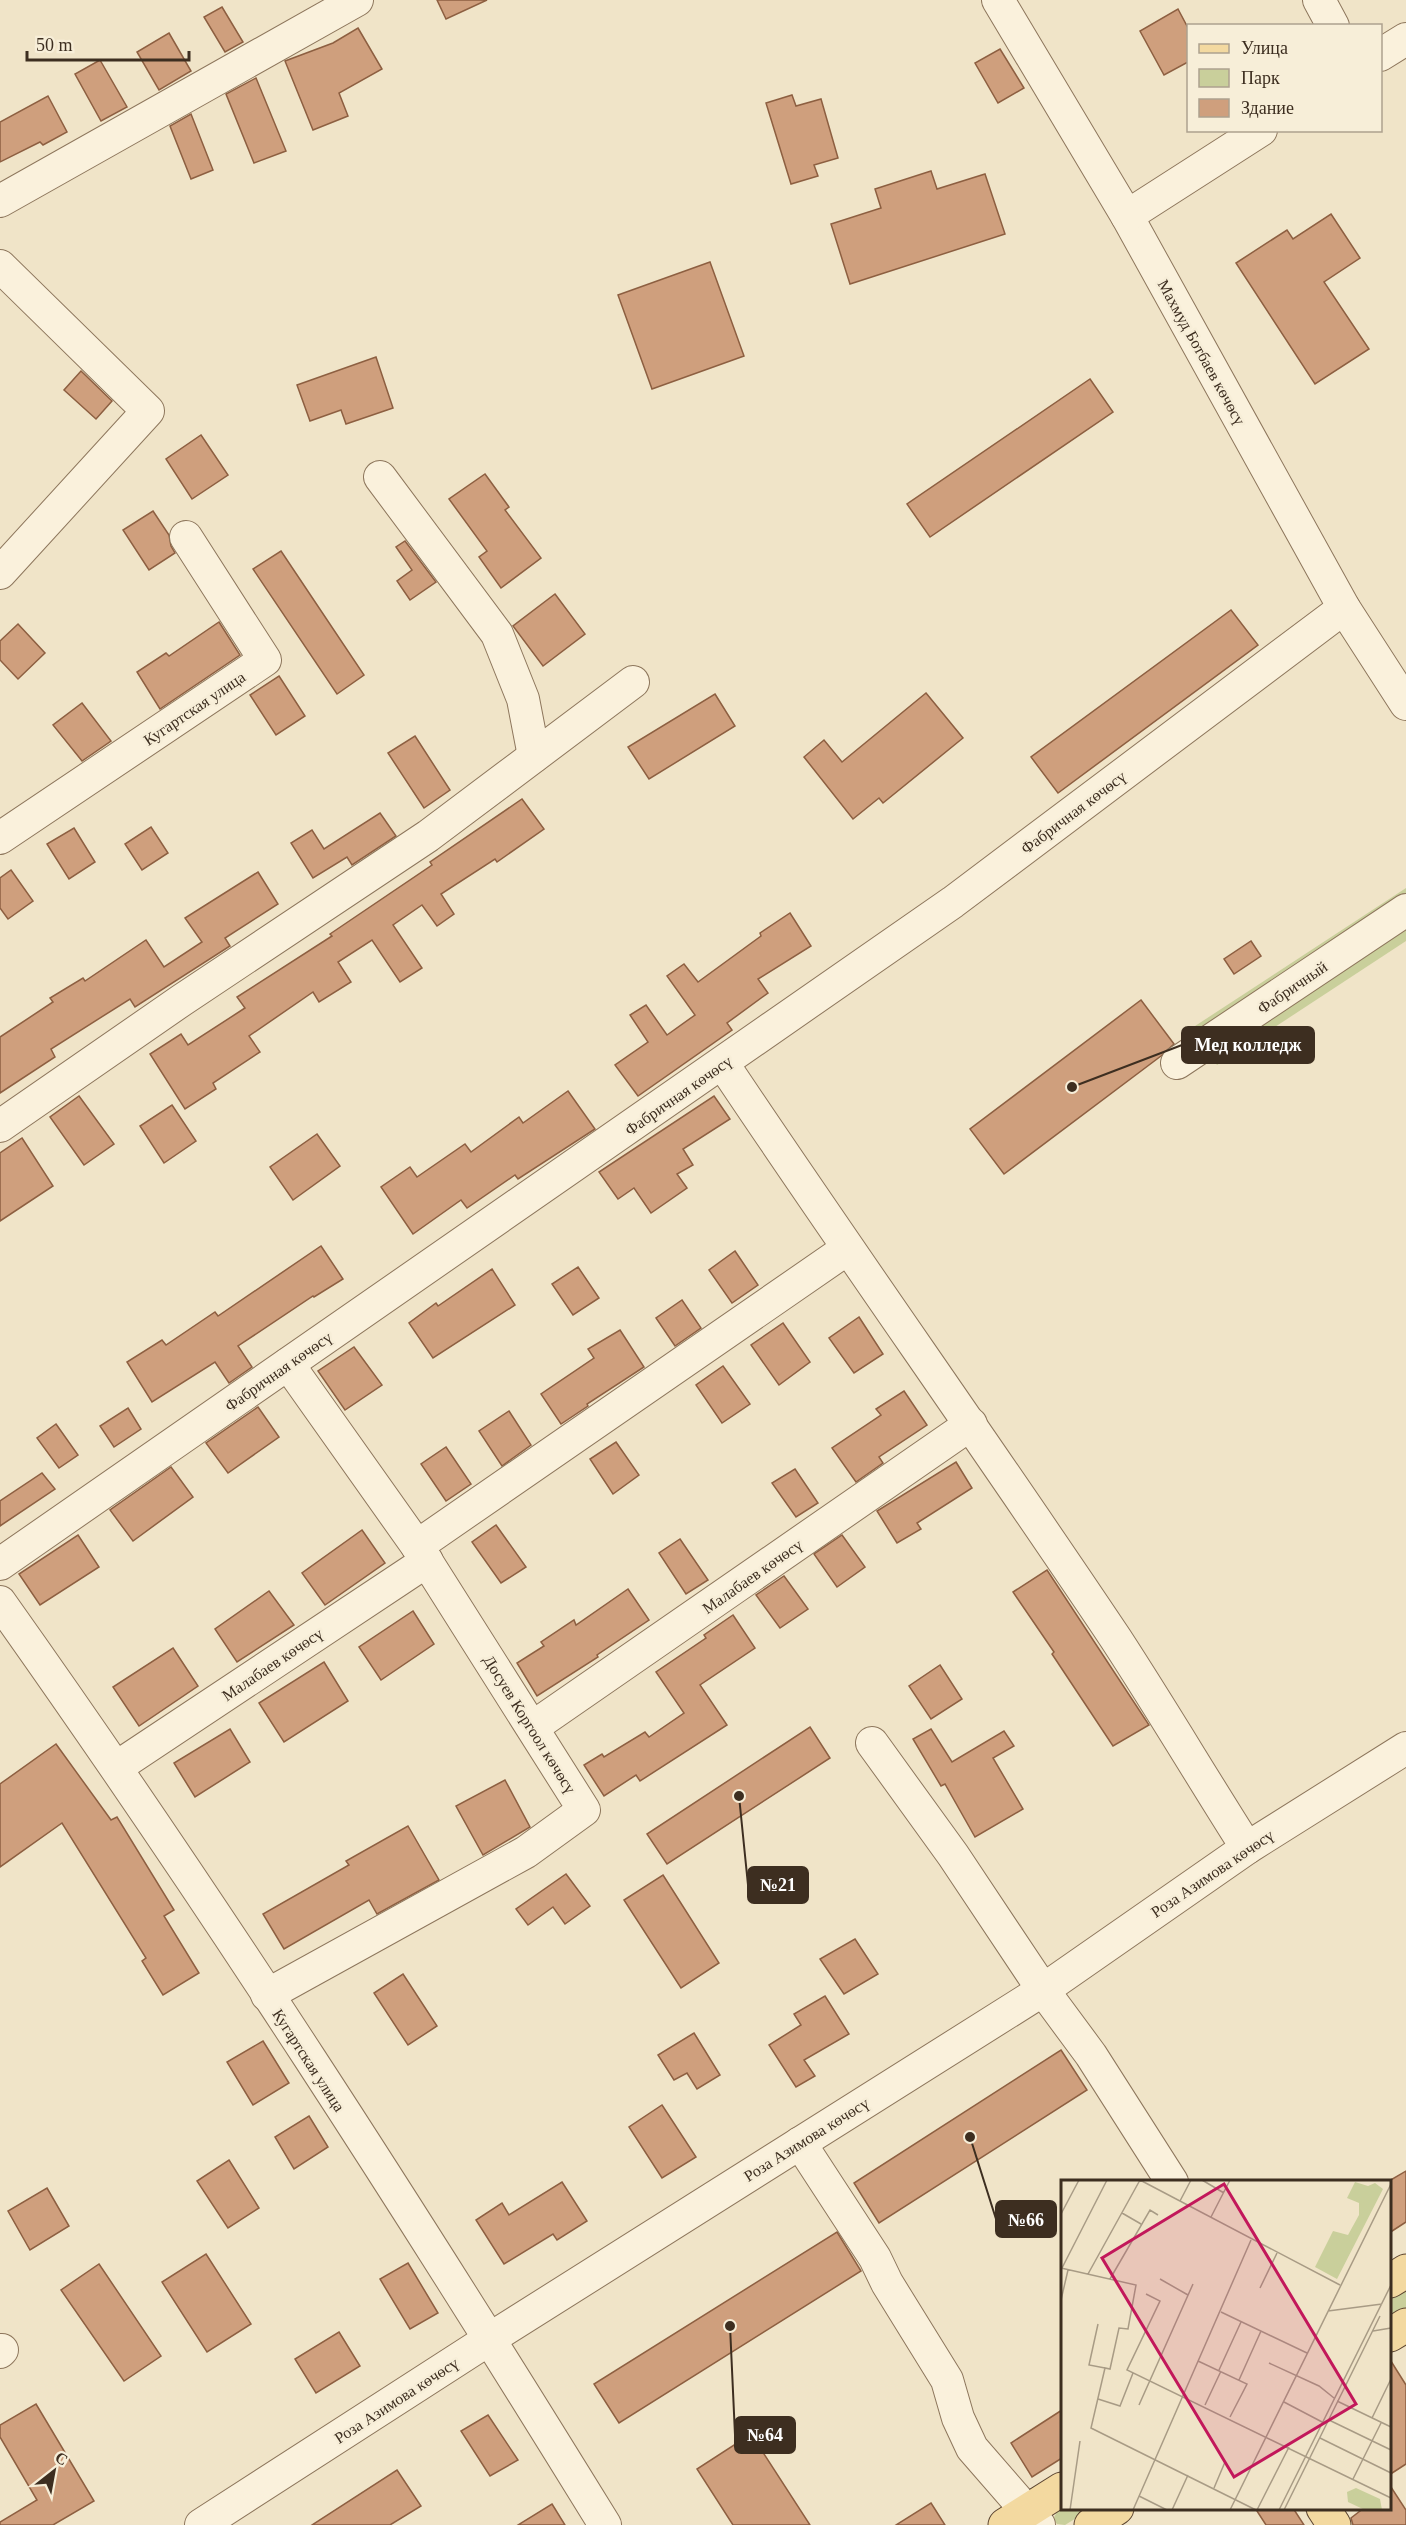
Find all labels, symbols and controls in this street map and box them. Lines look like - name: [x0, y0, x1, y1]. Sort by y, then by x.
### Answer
- scale bar: [27, 24, 189, 62]
- legend: [1187, 24, 1382, 132]
- text: 50 m: [36, 35, 73, 55]
- text: Улица: [1241, 38, 1288, 58]
- text: Парк: [1241, 68, 1280, 88]
- text: Здание: [1241, 98, 1294, 118]
- street label: Махмуд Ботбаев көчөсү: [1154, 277, 1249, 428]
- street label: Кугартская улица: [140, 668, 249, 749]
- street label: Фабричная көчөсү: [1018, 768, 1130, 858]
- street label: Фабричный: [1254, 958, 1331, 1018]
- callout: Мед колледж: [1182, 1027, 1314, 1063]
- text: Мед колледж: [1194, 1035, 1302, 1055]
- street label: Фабричная көчөсү: [622, 1052, 736, 1139]
- street label: Фабричная көчөсү: [222, 1328, 336, 1415]
- street label: Малабаев көчөсү: [699, 1536, 806, 1618]
- street label: Малабаев көчөсү: [219, 1625, 326, 1705]
- street label: Досуев Коргоол көчөсү: [479, 1652, 579, 1797]
- street label: Роза Азимова көчөсү: [1148, 1826, 1277, 1922]
- callout: №21: [748, 1867, 808, 1903]
- text: №21: [760, 1875, 796, 1895]
- street label: Кугартская улица: [268, 2006, 348, 2115]
- street label: Роза Азимова көчөсү: [741, 2094, 872, 2186]
- inset map: [1061, 2180, 1391, 2510]
- callout: №66: [996, 2201, 1056, 2237]
- text: №66: [1008, 2210, 1044, 2230]
- street label: Роза Азимова көчөсү: [331, 2354, 462, 2448]
- callout: №64: [735, 2417, 795, 2453]
- text: №64: [747, 2425, 783, 2445]
- north arrow: [24, 2441, 84, 2501]
- text: С: [52, 2448, 71, 2469]

